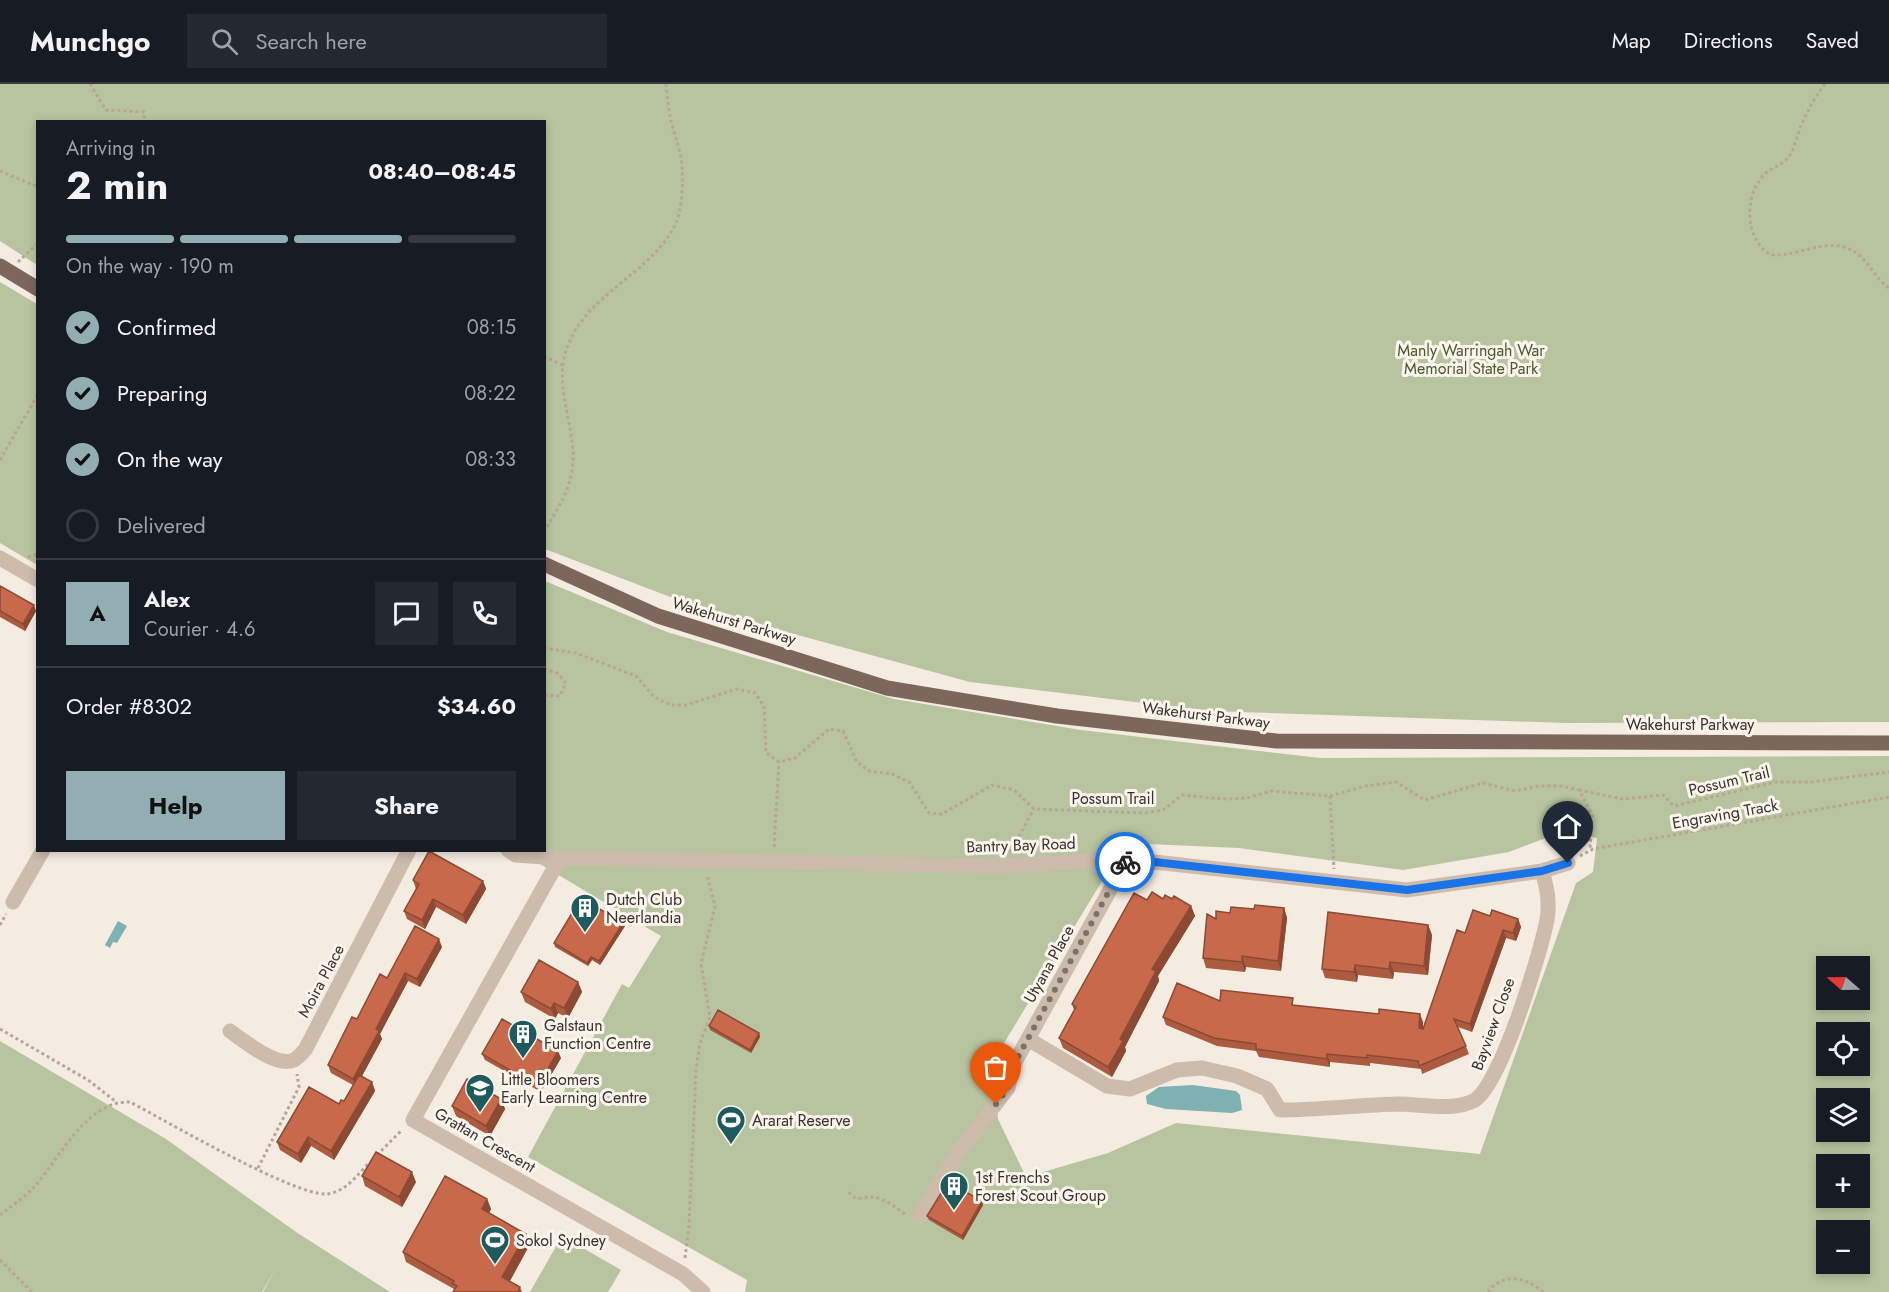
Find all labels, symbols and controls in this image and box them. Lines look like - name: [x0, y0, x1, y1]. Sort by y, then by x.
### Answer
- search box: [187, 14, 607, 68]
- text: Munchgo: [30, 21, 151, 62]
- icon: search: [208, 25, 241, 58]
- text: Search here: [256, 25, 367, 57]
- text: Map: [1612, 26, 1651, 56]
- text: Directions: [1684, 26, 1773, 56]
- text: Saved: [1806, 26, 1859, 56]
- text: Arriving in: [66, 134, 156, 163]
- text: 08:40–08:45: [368, 155, 516, 187]
- text: 2 min: [66, 157, 168, 214]
- text: On the way · 190 m: [66, 252, 234, 281]
- icon: check: [66, 311, 99, 344]
- text: Confirmed: [117, 311, 216, 343]
- text: 08:15: [467, 313, 516, 342]
- park label: Manly Warringah War Memorial State Park: [1397, 339, 1545, 380]
- icon: check: [66, 377, 99, 410]
- text: Preparing: [117, 377, 208, 409]
- text: 08:22: [464, 379, 516, 408]
- icon: check: [66, 443, 99, 476]
- text: On the way: [117, 443, 222, 475]
- text: 08:33: [465, 445, 516, 474]
- text: Delivered: [117, 509, 206, 541]
- button: chat: [375, 582, 438, 645]
- button: phone: [453, 582, 516, 645]
- text: Alex: [144, 583, 190, 615]
- street label: Wakehurst Parkway: [669, 591, 800, 651]
- text: A: [89, 597, 106, 629]
- text: Courier · 4.6: [144, 615, 256, 644]
- text: Order #8302: [66, 690, 192, 722]
- text: $34.60: [437, 690, 516, 722]
- street label: Wakehurst Parkway: [1141, 696, 1272, 734]
- street label: Wakehurst Parkway: [1626, 713, 1755, 736]
- street label: Possum Trail: [1686, 760, 1772, 802]
- button: Help: [66, 771, 285, 840]
- button: Share: [297, 771, 516, 840]
- street label: Possum Trail: [1072, 787, 1154, 810]
- street label: Engraving Track: [1670, 793, 1781, 835]
- pin: [1542, 801, 1593, 863]
- icon: home: [1551, 810, 1584, 843]
- street label: Bantry Bay Road: [966, 832, 1076, 858]
- courier: [1095, 832, 1155, 892]
- icon: bike: [1109, 846, 1142, 879]
- place label: Dutch Club Neerlandia: [606, 888, 682, 929]
- building icon: Dutch Club Neerlandia: [569, 892, 601, 934]
- street label: Utyana Place: [1018, 921, 1080, 1007]
- street label: Moira Place: [292, 940, 350, 1022]
- north arrow: [1816, 956, 1870, 1010]
- map controls: [1816, 956, 1870, 1274]
- street label: Bayview Close: [1466, 974, 1520, 1074]
- place label: Galstaun Function Centre: [544, 1014, 651, 1055]
- building icon: Galstaun Function Centre: [507, 1018, 539, 1060]
- button: locate: [1816, 1022, 1870, 1076]
- pin: [970, 1042, 1021, 1104]
- icon: bag: [979, 1051, 1012, 1084]
- place label: Little Bloomers Early Learning Centre: [501, 1068, 647, 1109]
- school or university icon: Little Bloomers Early Learning Centre: [464, 1072, 496, 1114]
- button: layers: [1816, 1088, 1870, 1142]
- street label: Grattan Crescent: [430, 1102, 540, 1178]
- sports icon: Ararat Reserve: [715, 1104, 747, 1146]
- place label: Ararat Reserve: [752, 1109, 850, 1132]
- button: +: [1816, 1154, 1870, 1208]
- place label: 1st Frenchs Forest Scout Group: [975, 1166, 1106, 1207]
- building icon: 1st Frenchs Forest Scout Group: [938, 1170, 970, 1212]
- button: −: [1816, 1220, 1870, 1274]
- sports icon: Sokol Sydney: [479, 1224, 511, 1266]
- place label: Sokol Sydney: [516, 1229, 607, 1252]

